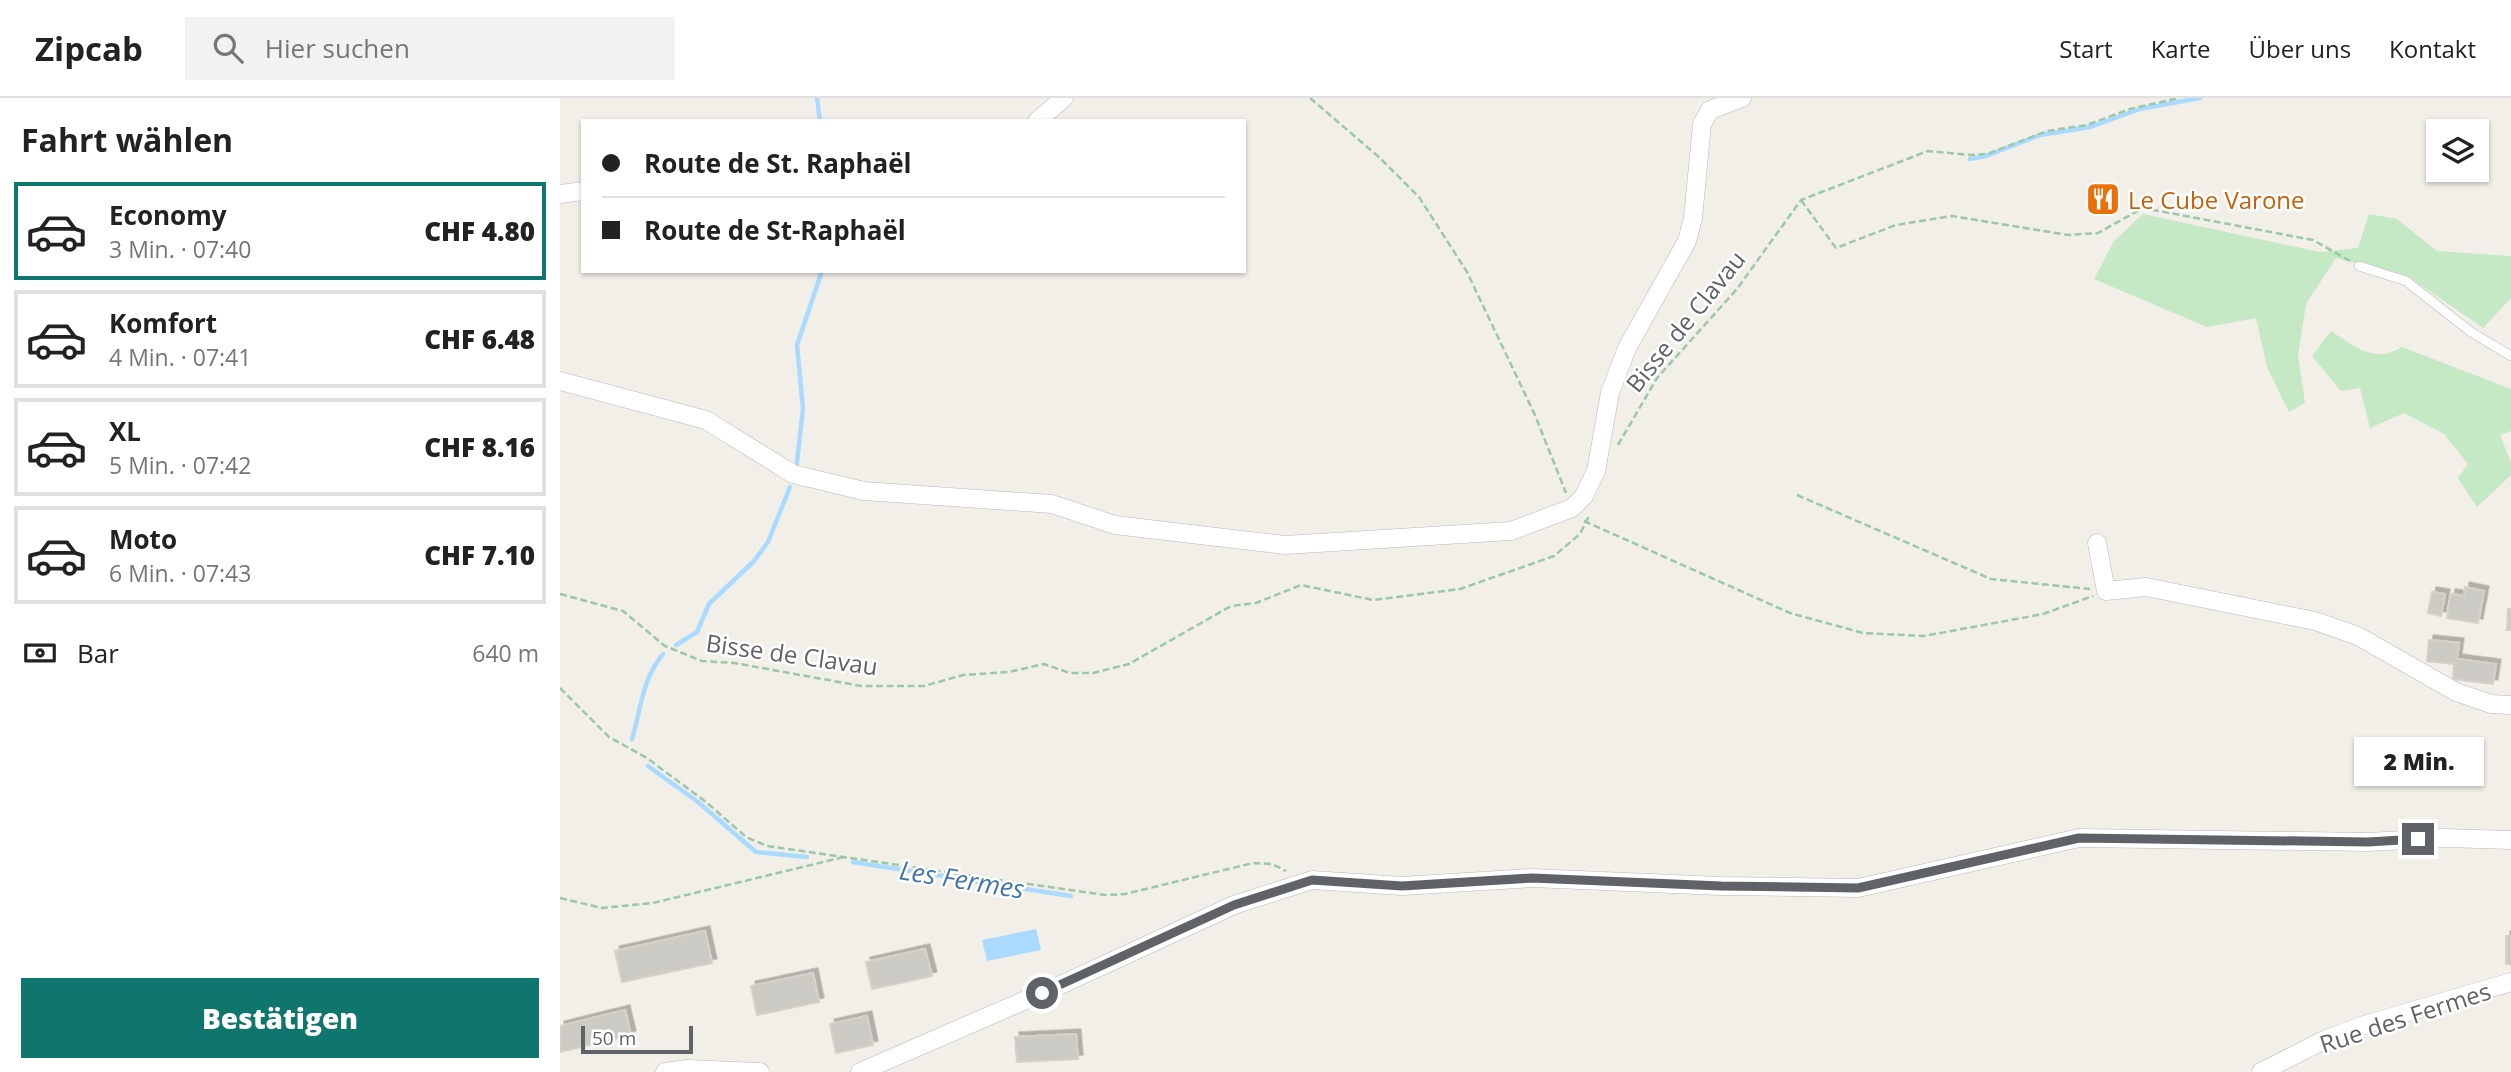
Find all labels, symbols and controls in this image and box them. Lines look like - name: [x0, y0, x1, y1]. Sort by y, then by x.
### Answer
- search box: [185, 17, 675, 80]
- text: Zipcab: [35, 26, 143, 71]
- icon: search: [209, 29, 247, 67]
- text: Hier suchen: [265, 30, 410, 66]
- text: Start: [2059, 32, 2113, 65]
- text: Karte: [2151, 32, 2211, 65]
- text: Über uns: [2249, 32, 2351, 65]
- text: Kontakt: [2389, 32, 2476, 65]
- text: Fahrt wählen: [21, 118, 233, 161]
- map controls: [2426, 119, 2489, 182]
- button: layers: [2426, 119, 2489, 182]
- text: Route de St. Raphaël: [644, 145, 912, 181]
- restaurant icon: Le Cube Varone: [2084, 180, 2122, 218]
- place label: Le Cube Varone: [2128, 183, 2305, 216]
- text: Economy: [109, 197, 227, 233]
- icon: car: [25, 200, 88, 263]
- text: Route de St-Raphaël: [644, 212, 906, 248]
- text: CHF 4.80: [424, 213, 535, 249]
- text: 3 Min. · 07:40: [109, 233, 251, 265]
- street label: Bisse de Clavau: [1618, 243, 1752, 399]
- text: Komfort: [109, 305, 217, 341]
- icon: car: [25, 308, 88, 371]
- text: CHF 6.48: [424, 321, 535, 357]
- text: 4 Min. · 07:41: [109, 341, 251, 373]
- text: XL: [109, 413, 141, 449]
- icon: car: [25, 416, 88, 479]
- text: CHF 8.16: [424, 429, 535, 465]
- text: 5 Min. · 07:42: [109, 449, 251, 481]
- text: Moto: [109, 521, 177, 557]
- icon: car: [25, 524, 88, 587]
- text: CHF 7.10: [424, 537, 535, 573]
- text: 6 Min. · 07:43: [109, 557, 251, 589]
- street label: Bisse de Clavau: [704, 626, 880, 682]
- icon: cash: [21, 634, 59, 672]
- text: Bar: [77, 635, 119, 671]
- text: 640 m: [472, 637, 539, 669]
- callout: 2 Min.: [2353, 738, 2483, 786]
- text: 2 Min.: [2383, 745, 2455, 777]
- route end: [2402, 823, 2434, 855]
- water label: Les Fermes: [897, 851, 1027, 907]
- street label: Rue des Fermes: [2315, 974, 2495, 1060]
- route start: [1026, 977, 1058, 1009]
- button: Bestätigen: [21, 978, 539, 1058]
- scale bar: [581, 1023, 693, 1055]
- text: 50 m: [592, 1025, 636, 1051]

